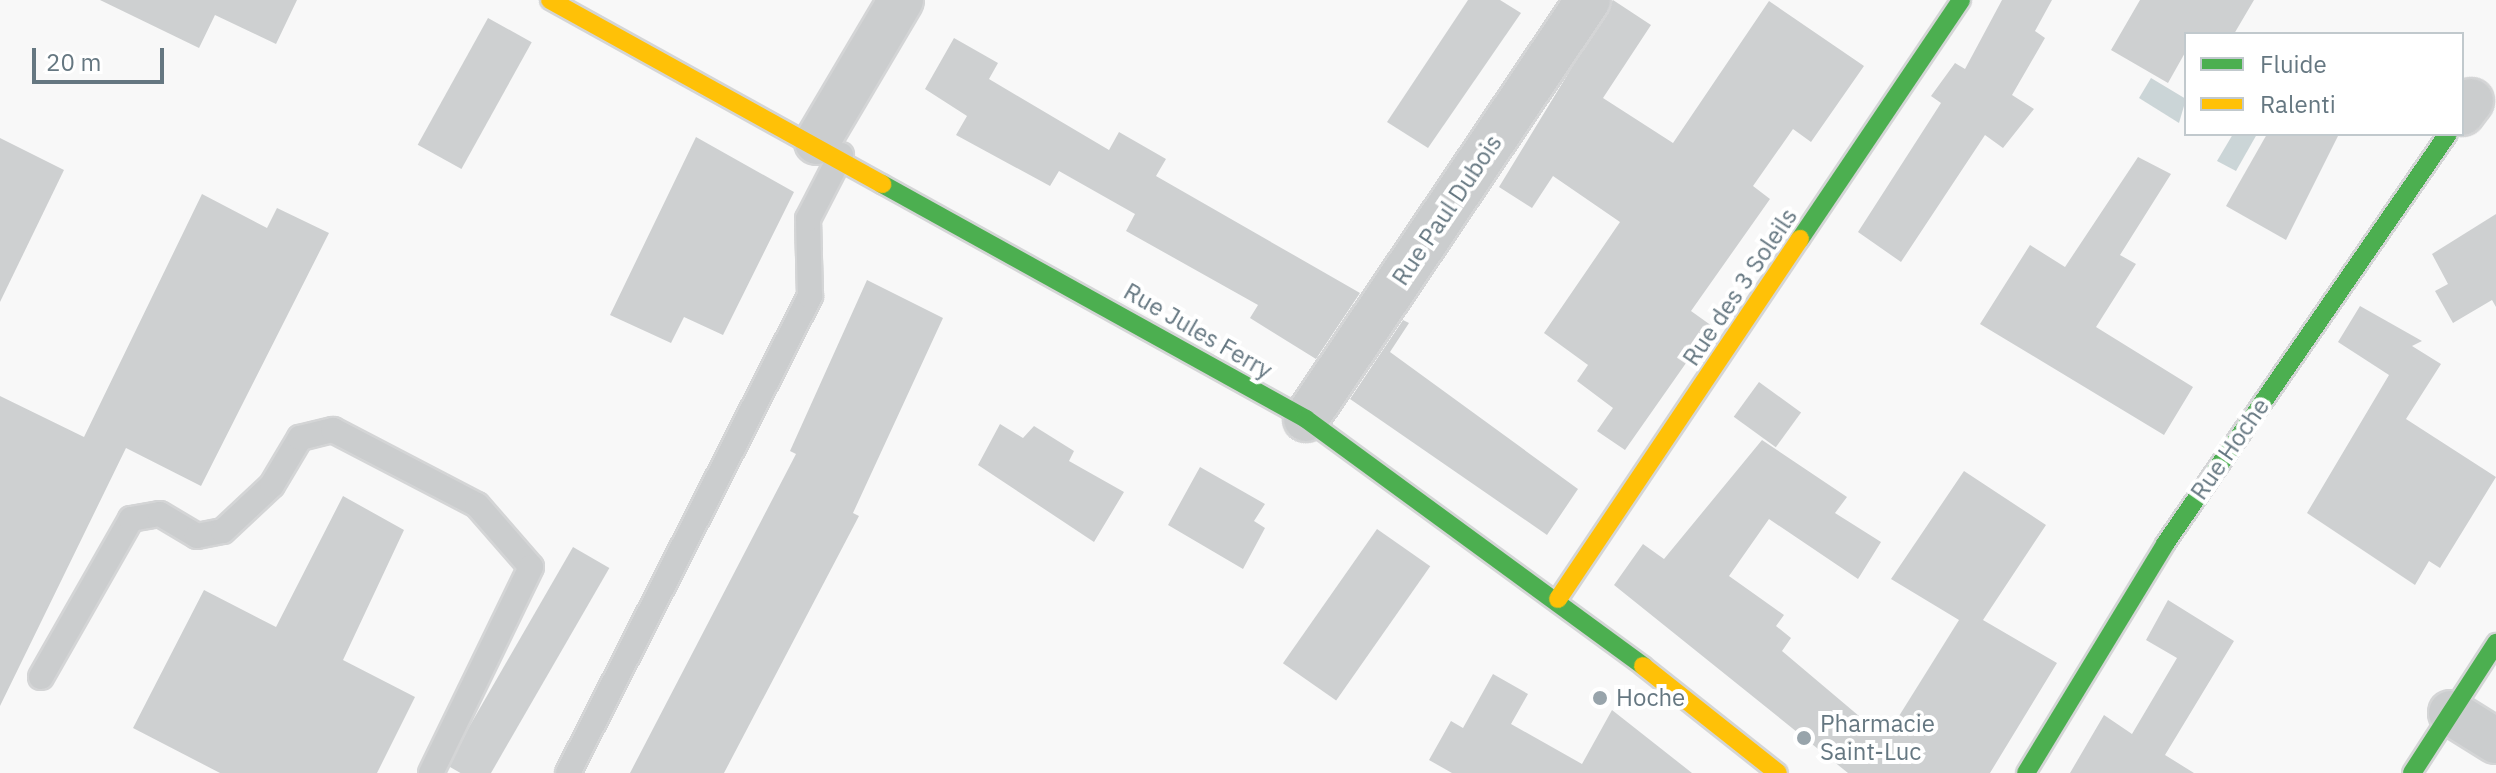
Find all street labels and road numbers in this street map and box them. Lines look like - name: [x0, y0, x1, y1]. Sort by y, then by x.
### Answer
- street label: Rue Paul Dubois: [1386, 129, 1508, 291]
- street label: Rue des 3 Soleils: [1677, 203, 1803, 371]
- street label: Rue Jules Ferry: [1119, 277, 1277, 385]
- street label: Rue Hoche: [2185, 393, 2275, 505]

